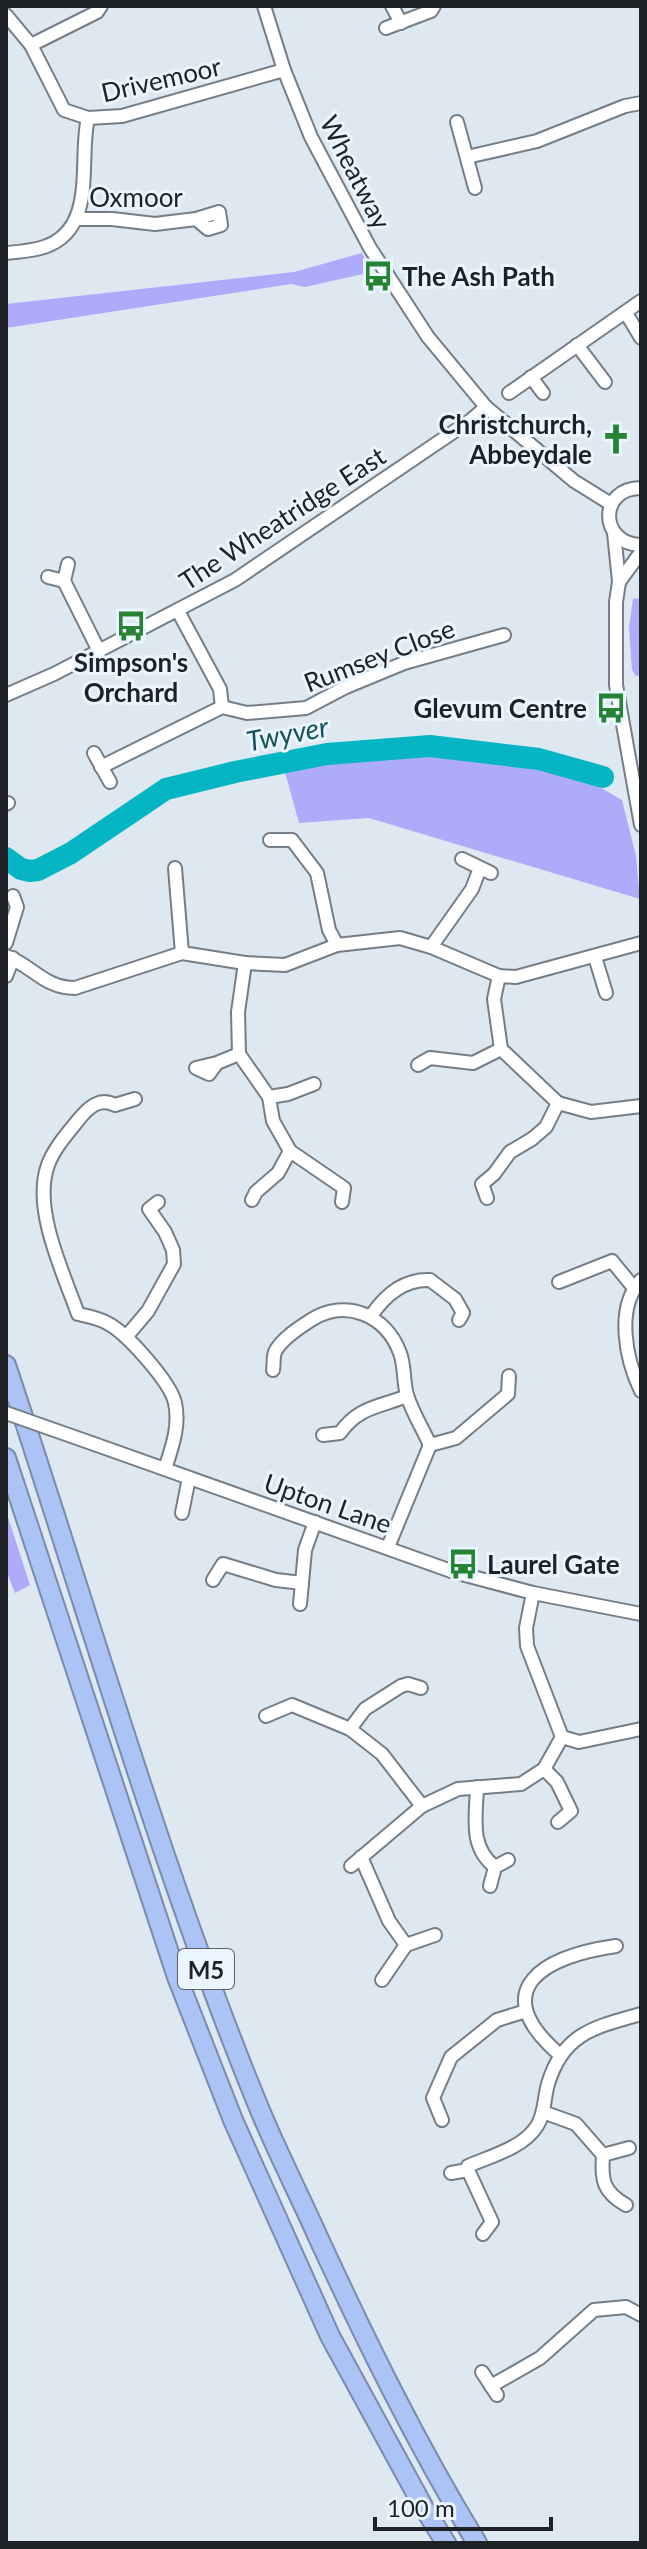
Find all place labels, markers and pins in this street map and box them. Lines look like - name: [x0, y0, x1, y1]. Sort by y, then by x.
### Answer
- bus stop icon: The Ash Path: [361, 259, 395, 293]
- place label: The Ash Path: [402, 260, 555, 292]
- place label: Christchurch, Abbeydale: [438, 408, 592, 470]
- church icon: Christchurch, Abbeydale: [599, 422, 633, 456]
- bus stop icon: Simpson's Orchard: [114, 609, 148, 643]
- place label: Simpson's Orchard: [74, 646, 188, 708]
- bus stop icon: Glevum Centre: [594, 691, 628, 725]
- place label: Glevum Centre: [414, 692, 587, 724]
- bus stop icon: Laurel Gate: [446, 1547, 480, 1581]
- place label: Laurel Gate: [487, 1548, 620, 1580]

